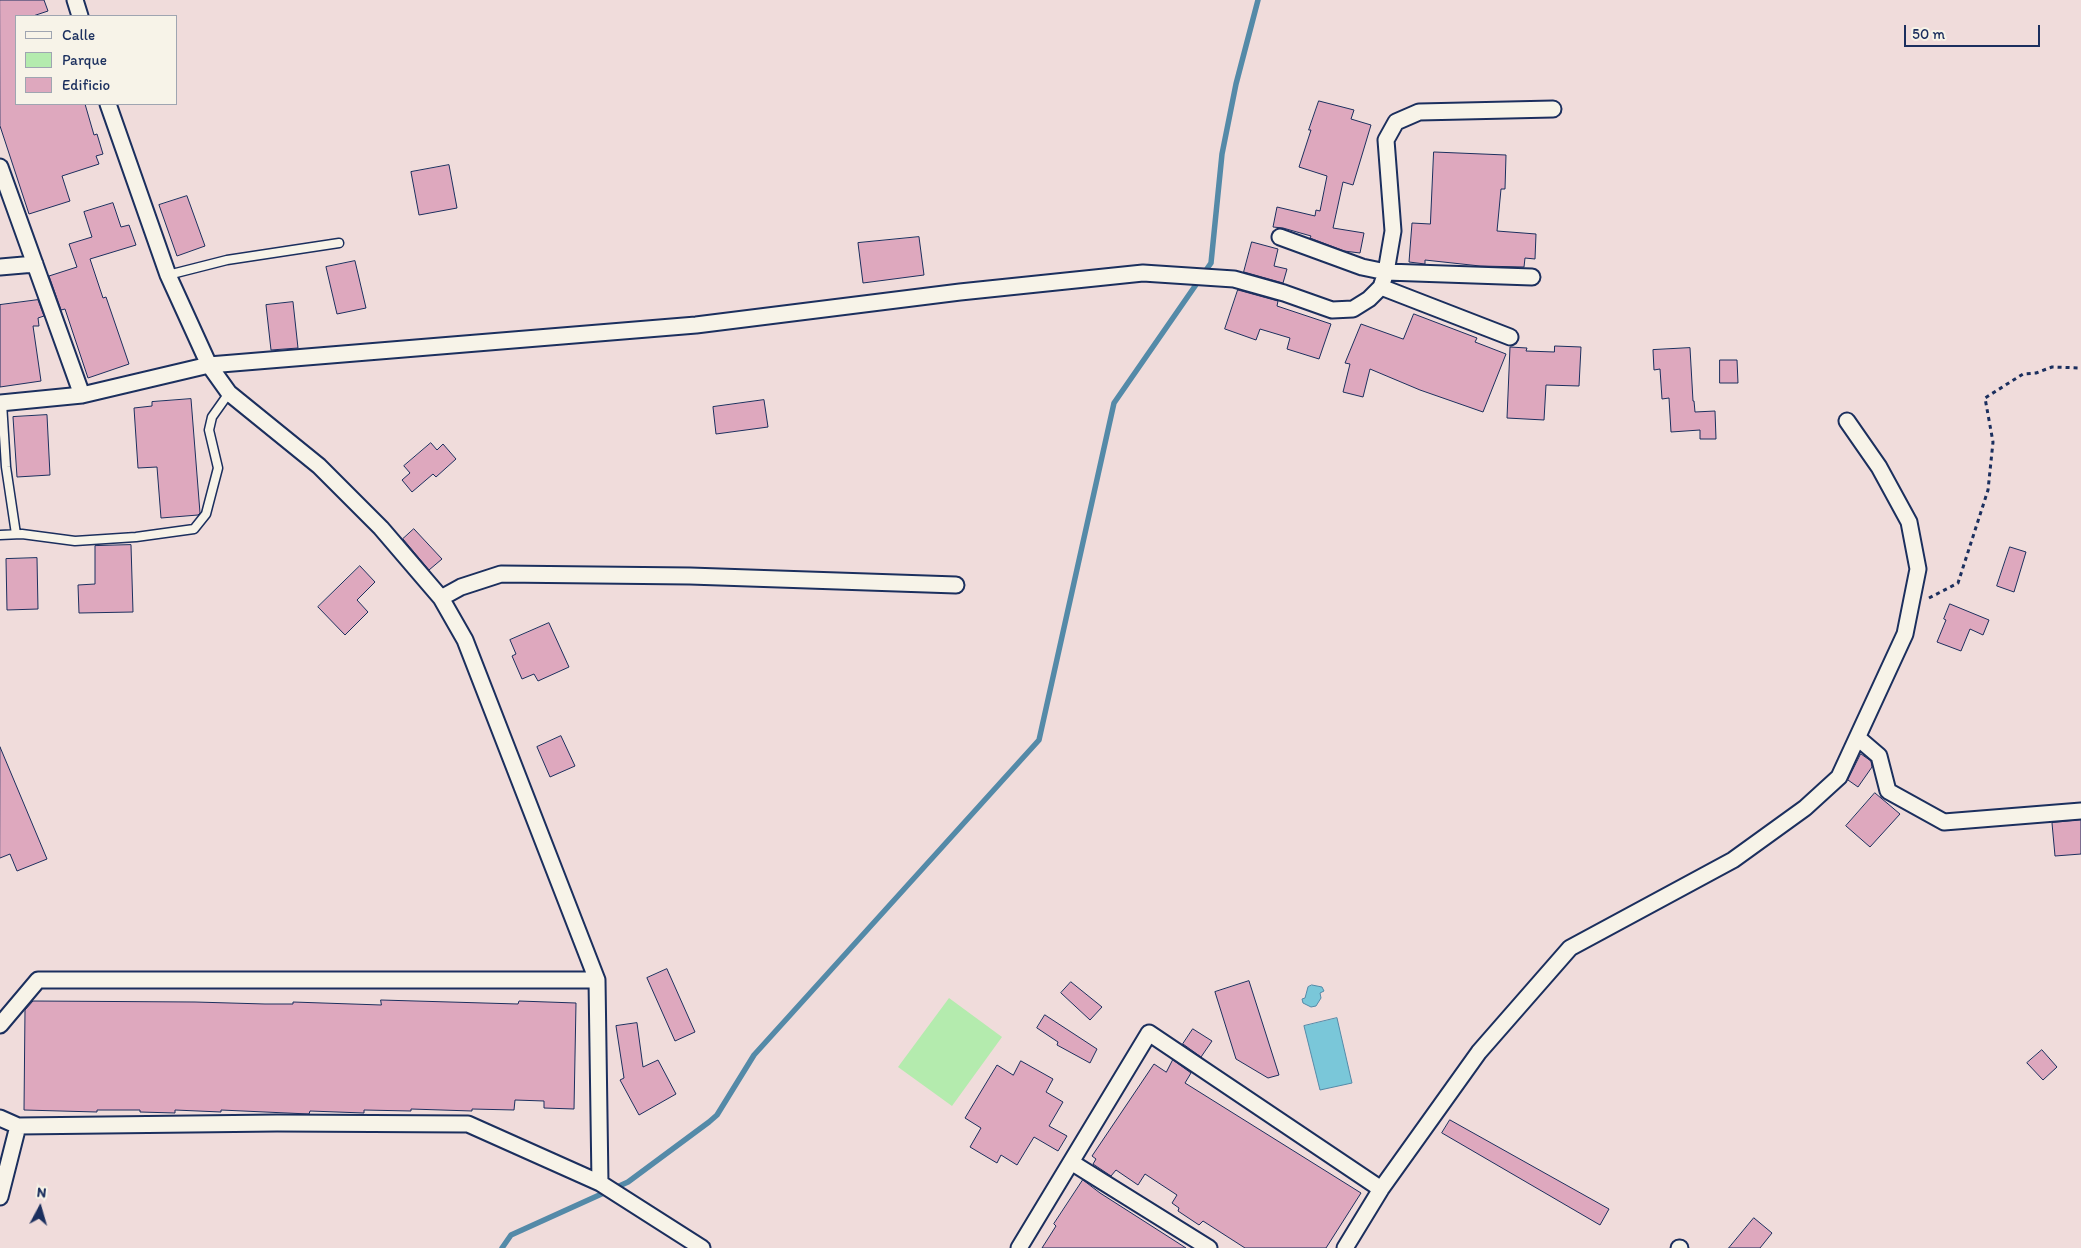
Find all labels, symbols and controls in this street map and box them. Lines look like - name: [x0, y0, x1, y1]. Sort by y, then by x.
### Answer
- legend: [15, 15, 178, 105]
- scale bar: [1906, 15, 2042, 47]
- text: 50 m: [1912, 25, 1945, 43]
- text: Calle: [62, 26, 95, 44]
- text: Parque: [62, 51, 107, 69]
- text: Edificio: [62, 76, 110, 94]
- north arrow: [15, 1183, 65, 1233]
- text: N: [36, 1184, 47, 1202]

